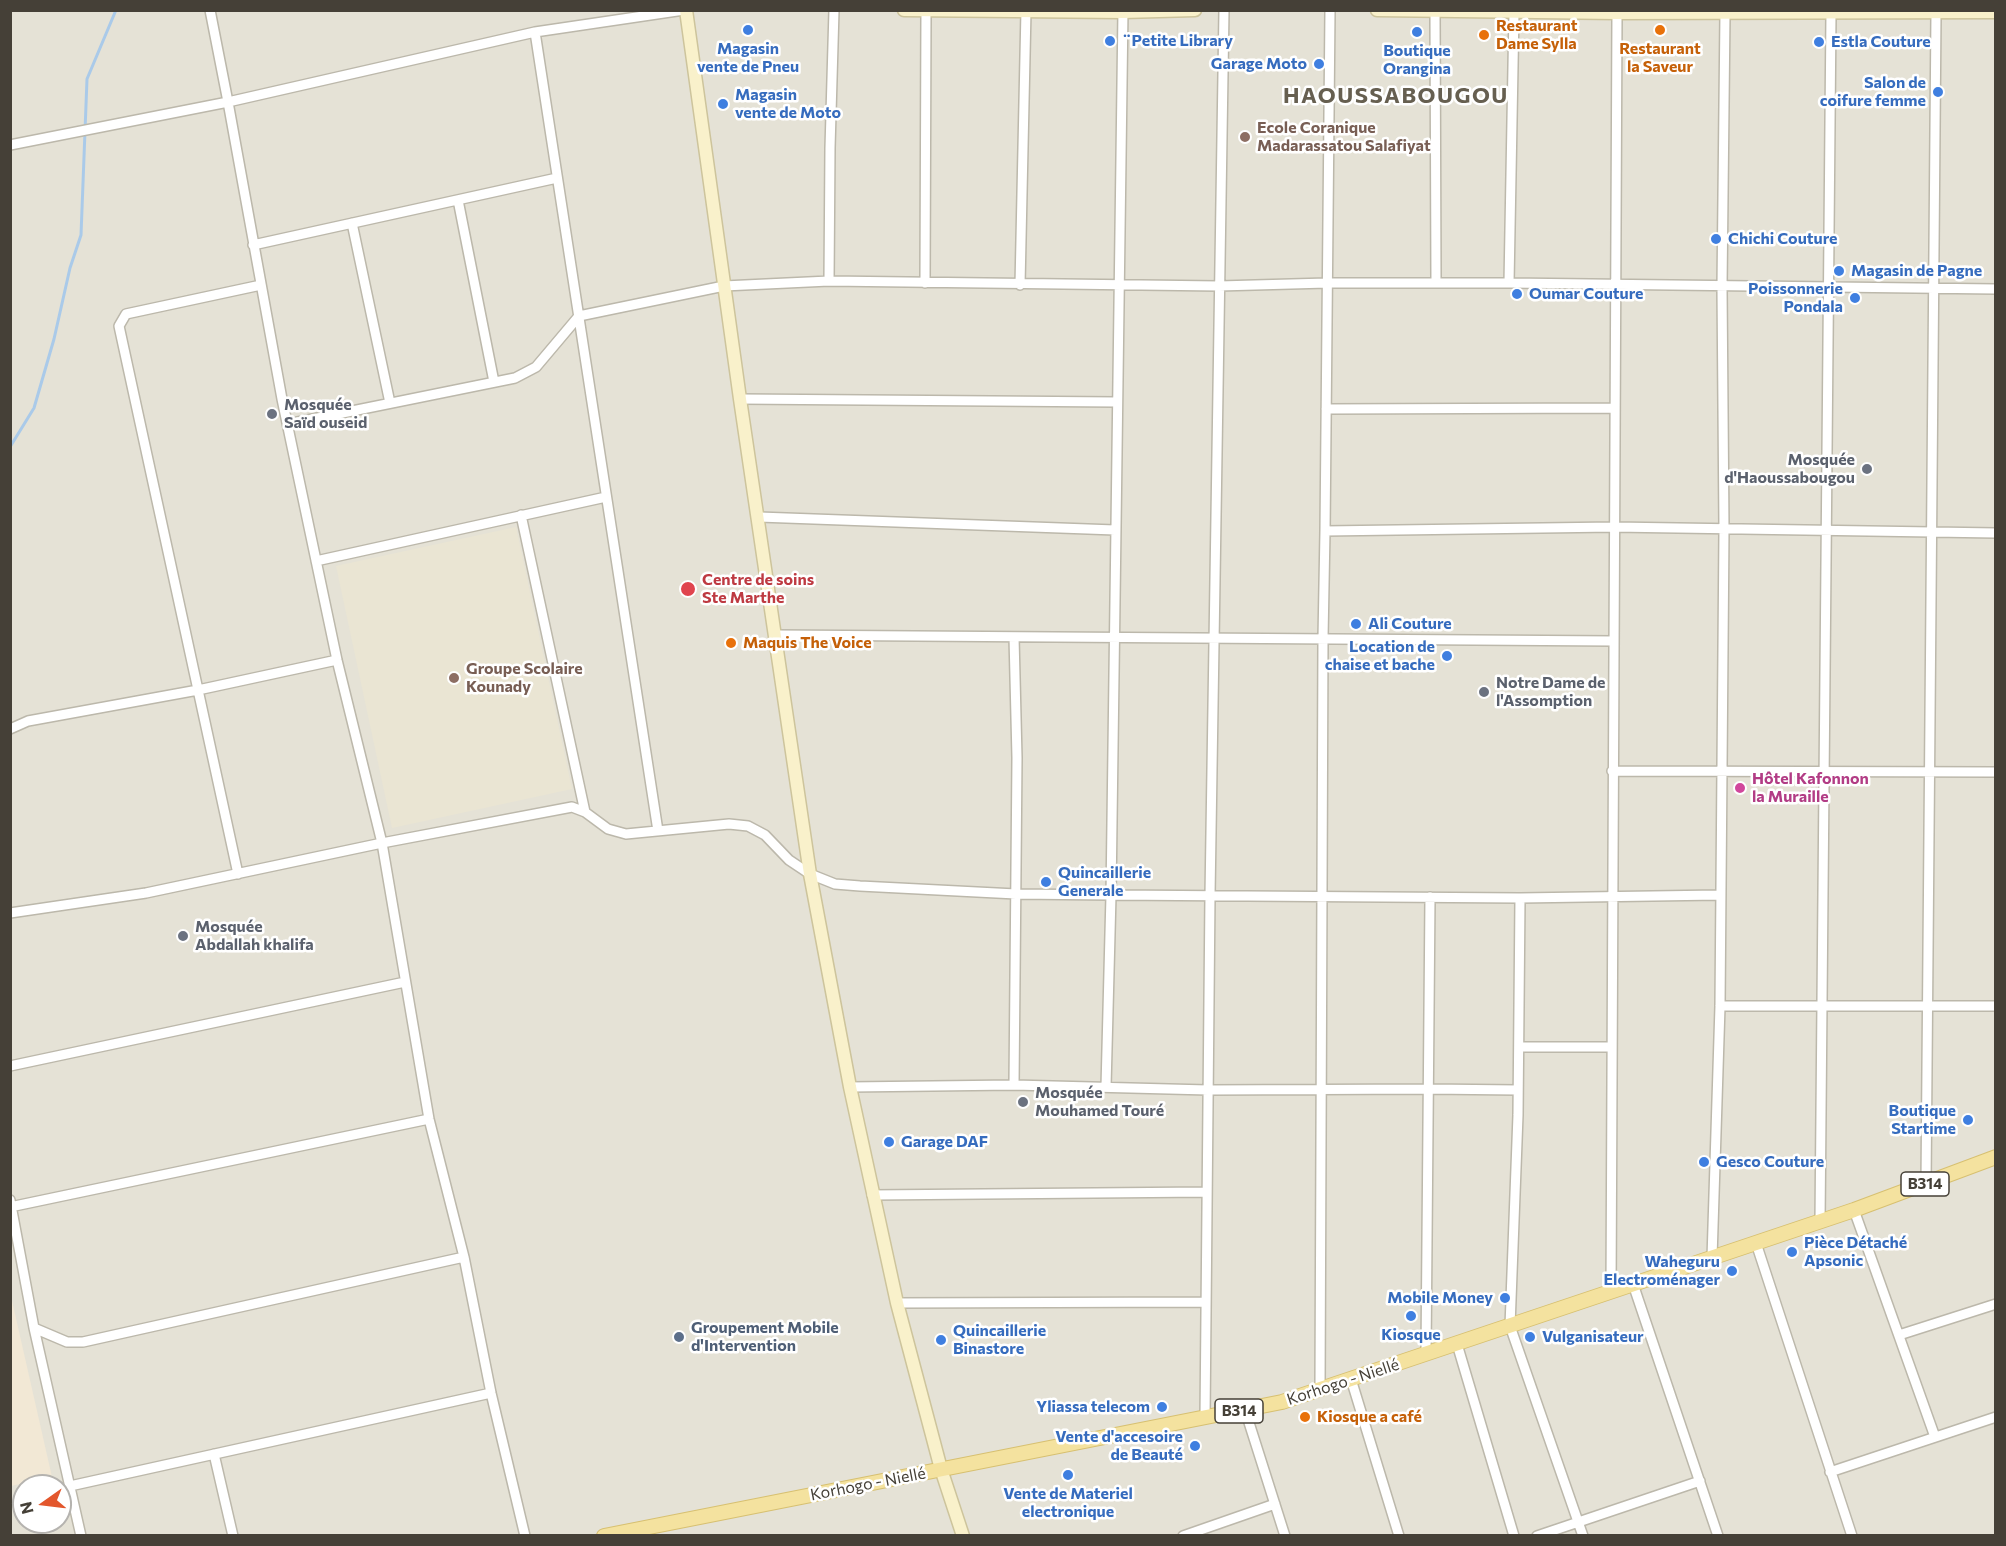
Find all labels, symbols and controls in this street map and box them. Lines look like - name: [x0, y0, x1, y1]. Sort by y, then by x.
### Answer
- place label: Restaurant Dame Sylla: [1496, 16, 1577, 54]
- marker: Magasin vente de Pneu: [741, 23, 755, 37]
- marker: Restaurant la Saveur: [1653, 23, 1667, 37]
- marker: Boutique Orangina: [1410, 25, 1424, 39]
- marker: Restaurant Dame Sylla: [1477, 28, 1491, 42]
- place label: ¨Petite Library: [1122, 31, 1233, 51]
- place label: Estla Couture: [1831, 32, 1931, 52]
- marker: ¨Petite Library: [1103, 34, 1117, 48]
- marker: Estla Couture: [1812, 35, 1826, 49]
- place label: Magasin vente de Pneu: [697, 39, 799, 77]
- place label: Restaurant la Saveur: [1619, 39, 1701, 77]
- place label: Boutique Orangina: [1383, 41, 1451, 79]
- place label: Garage Moto: [1211, 54, 1307, 74]
- marker: Garage Moto: [1312, 57, 1326, 71]
- place label: Salon de coifure femme: [1820, 73, 1926, 111]
- district label: HAOUSSABOUGOU: [1283, 83, 1509, 109]
- place label: Magasin vente de Moto: [735, 85, 841, 123]
- marker: Salon de coifure femme: [1931, 85, 1945, 99]
- marker: Magasin vente de Moto: [716, 97, 730, 111]
- place label: Ecole Coranique Madarassatou Salafiyat: [1257, 118, 1431, 156]
- marker: Ecole Coranique Madarassatou Salafiyat: [1238, 130, 1252, 144]
- place label: Chichi Couture: [1728, 229, 1837, 249]
- marker: Chichi Couture: [1709, 232, 1723, 246]
- place label: Magasin de Pagne: [1851, 261, 1982, 281]
- marker: Magasin de Pagne: [1832, 264, 1846, 278]
- place label: Poissonnerie Pondala: [1748, 279, 1843, 317]
- place label: Oumar Couture: [1529, 284, 1644, 304]
- marker: Oumar Couture: [1510, 287, 1524, 301]
- marker: Poissonnerie Pondala: [1848, 291, 1862, 305]
- place label: Mosquée Saïd ouseid: [284, 395, 367, 433]
- marker: Mosquée Saïd ouseid: [265, 407, 279, 421]
- place label: Mosquée d'Haoussabougou: [1724, 450, 1855, 488]
- marker: Mosquée d'Haoussabougou: [1860, 462, 1874, 476]
- place label: Centre de soins Ste Marthe: [702, 570, 814, 608]
- marker: Centre de soins Ste Marthe: [679, 580, 697, 598]
- place label: Ali Couture: [1368, 614, 1452, 634]
- marker: Ali Couture: [1349, 617, 1363, 631]
- place label: Maquis The Voice: [743, 633, 872, 653]
- marker: Maquis The Voice: [724, 636, 738, 650]
- place label: Location de chaise et bache: [1325, 637, 1435, 675]
- marker: Location de chaise et bache: [1440, 649, 1454, 663]
- place label: Groupe Scolaire Kounady: [466, 659, 583, 697]
- marker: Groupe Scolaire Kounady: [447, 671, 461, 685]
- place label: Notre Dame de l'Assomption: [1496, 673, 1606, 711]
- marker: Notre Dame de l'Assomption: [1477, 685, 1491, 699]
- place label: Hôtel Kafonnon la Muraille: [1752, 769, 1869, 807]
- marker: Hôtel Kafonnon la Muraille: [1733, 781, 1747, 795]
- place label: Quincaillerie Generale: [1058, 863, 1151, 901]
- marker: Quincaillerie Generale: [1039, 875, 1053, 889]
- place label: Mosquée Abdallah khalifa: [195, 917, 314, 955]
- marker: Mosquée Abdallah khalifa: [176, 929, 190, 943]
- place label: Mosquée Mouhamed Touré: [1035, 1083, 1164, 1121]
- marker: Mosquée Mouhamed Touré: [1016, 1095, 1030, 1109]
- place label: Boutique Startime: [1889, 1101, 1956, 1139]
- marker: Boutique Startime: [1961, 1113, 1975, 1127]
- place label: Garage DAF: [901, 1132, 988, 1152]
- marker: Garage DAF: [882, 1135, 896, 1149]
- place label: Gesco Couture: [1716, 1152, 1824, 1172]
- marker: Gesco Couture: [1697, 1155, 1711, 1169]
- road number: B314: [1901, 1172, 1949, 1196]
- place label: Pièce Détaché Apsonic: [1804, 1233, 1907, 1271]
- marker: Pièce Détaché Apsonic: [1785, 1245, 1799, 1259]
- place label: Waheguru Electroménager: [1603, 1252, 1720, 1290]
- marker: Waheguru Electroménager: [1725, 1264, 1739, 1278]
- place label: Mobile Money: [1387, 1288, 1493, 1308]
- marker: Mobile Money: [1498, 1291, 1512, 1305]
- marker: Kiosque: [1404, 1309, 1418, 1323]
- place label: Groupement Mobile d'Intervention: [691, 1318, 839, 1356]
- place label: Quincaillerie Binastore: [953, 1321, 1046, 1359]
- place label: Kiosque: [1381, 1325, 1441, 1345]
- place label: Vulganisateur: [1542, 1327, 1644, 1347]
- marker: Groupement Mobile d'Intervention: [672, 1330, 686, 1344]
- marker: Vulganisateur: [1523, 1330, 1537, 1344]
- marker: Quincaillerie Binastore: [934, 1333, 948, 1347]
- street label: Korhogo - Niellé: [1284, 1355, 1402, 1409]
- place label: Yliassa telecom: [1036, 1397, 1150, 1417]
- road number: B314: [1215, 1399, 1263, 1423]
- marker: Yliassa telecom: [1155, 1400, 1169, 1414]
- place label: Kiosque a café: [1317, 1407, 1422, 1427]
- marker: Kiosque a café: [1298, 1410, 1312, 1424]
- place label: Vente d'accesoire de Beauté: [1055, 1427, 1183, 1465]
- marker: Vente d'accesoire de Beauté: [1188, 1439, 1202, 1453]
- street label: Korhogo - Niellé: [809, 1463, 927, 1505]
- marker: Vente de Materiel electronique: [1061, 1468, 1075, 1482]
- north arrow: [12, 1474, 72, 1534]
- place label: Vente de Materiel electronique: [1003, 1484, 1133, 1522]
- text: N: [15, 1500, 37, 1516]

